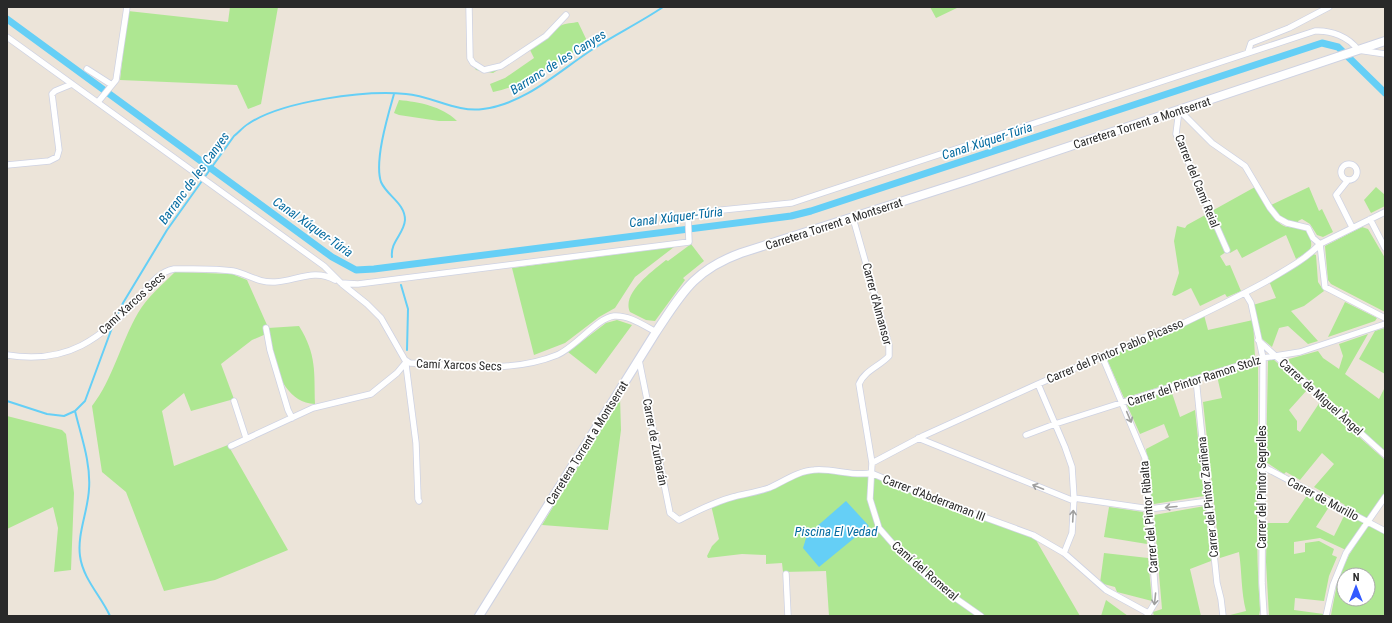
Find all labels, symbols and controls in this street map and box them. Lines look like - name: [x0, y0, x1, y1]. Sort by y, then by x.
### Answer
- water label: Barranc de les Canyes: [507, 26, 609, 98]
- street label: Carretera Torrent a Montserrat: [1072, 94, 1213, 152]
- water label: Canal Xúquer-Túria: [940, 119, 1034, 163]
- water label: Barranc de les Canyes: [156, 129, 233, 227]
- street label: Carrer del Camí Reial: [1172, 132, 1222, 230]
- water label: Canal Xúquer-Túria: [270, 194, 356, 260]
- street label: Carretera Torrent a Montserrat: [764, 195, 905, 253]
- water label: Canal Xúquer-Túria: [628, 204, 724, 230]
- street label: Carrer d'Almansor: [859, 261, 895, 347]
- street label: Camí Xarcos Secs: [96, 269, 168, 337]
- street label: Carrer del Pintor Pablo Picasso: [1044, 316, 1186, 386]
- street label: Carrer del Pintor Ramon Stolz: [1126, 353, 1262, 409]
- street label: Carrer de Miguel Àngel: [1276, 355, 1366, 438]
- street label: Camí Xarcos Secs: [416, 357, 502, 373]
- street label: Carretera Torrent a Montserrat: [543, 378, 631, 507]
- street label: Carrer de Zurbarán: [640, 397, 670, 487]
- one-way arrow: [1126, 411, 1133, 423]
- street label: Carrer del Pintor Segrelles: [1255, 425, 1269, 549]
- street label: Carrer del Pintor Zariñena: [1195, 436, 1221, 558]
- street label: Carrer del Pintor Ribalta: [1137, 460, 1161, 574]
- street label: Carrer d'Abderraman III: [881, 472, 987, 524]
- street label: Carrer de Murillo: [1285, 474, 1361, 524]
- one-way arrow: [1032, 482, 1044, 490]
- one-way arrow: [1165, 504, 1178, 511]
- one-way arrow: [1070, 510, 1077, 523]
- water label: Piscina El Vedad: [795, 524, 878, 539]
- street label: Camí del Romeral: [889, 538, 961, 604]
- north arrow: [1336, 567, 1376, 607]
- text: N: [1353, 571, 1360, 584]
- one-way arrow: [1151, 593, 1158, 606]

